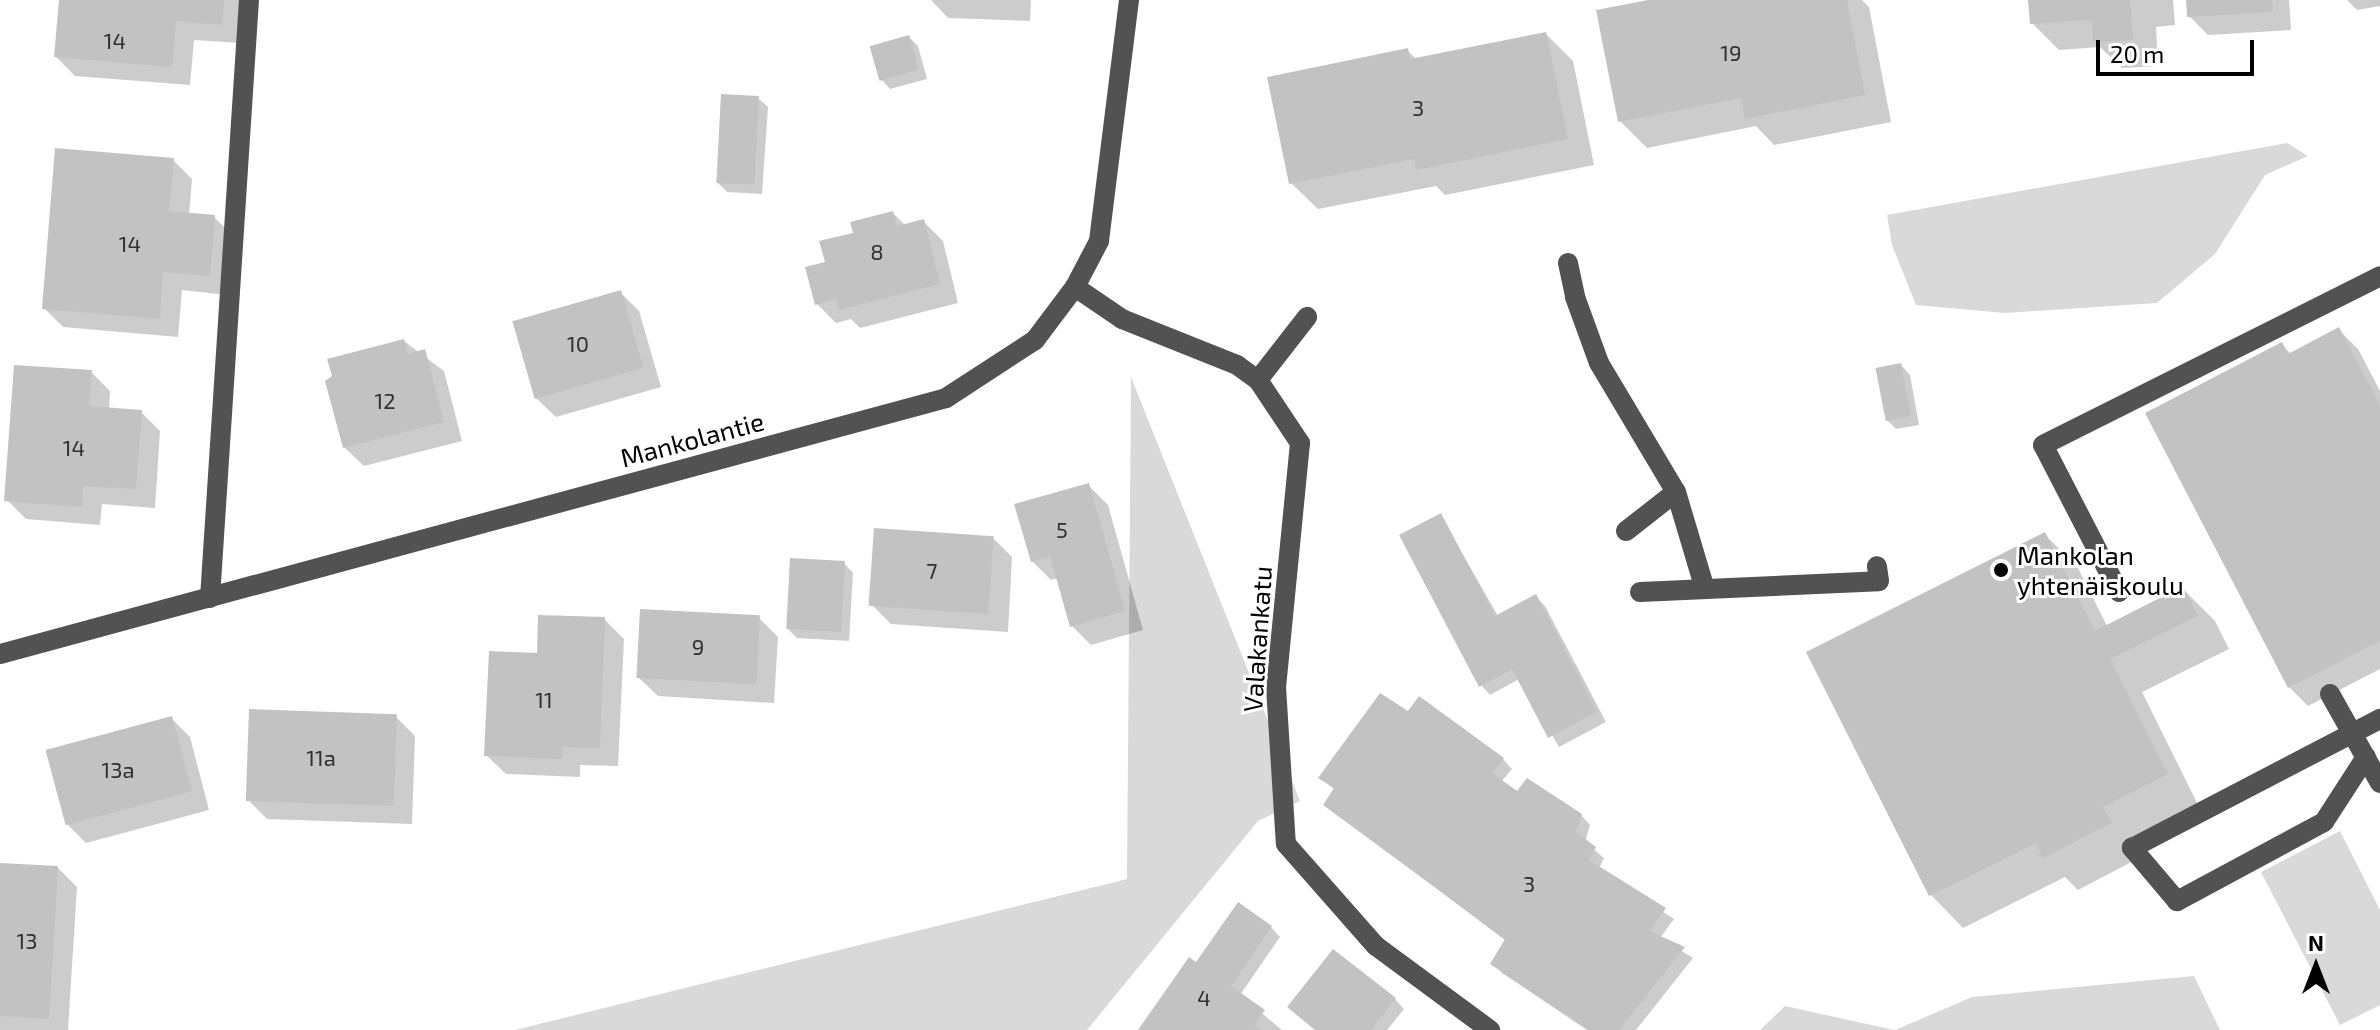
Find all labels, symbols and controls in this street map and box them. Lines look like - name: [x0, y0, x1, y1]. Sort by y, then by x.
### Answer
- scale bar: [2100, 24, 2258, 74]
- house number: 14: [104, 28, 126, 54]
- text: 20 m: [2110, 39, 2164, 68]
- house number: 19: [1720, 40, 1742, 66]
- house number: 3: [1412, 95, 1424, 121]
- house number: 14: [119, 231, 141, 257]
- house number: 8: [870, 239, 884, 265]
- house number: 10: [567, 331, 589, 357]
- house number: 12: [374, 388, 396, 414]
- street label: Mankolantie: [617, 405, 767, 473]
- house number: 14: [63, 435, 85, 461]
- house number: 5: [1056, 517, 1068, 543]
- place label: Mankolan yhtenäiskoulu: [2017, 539, 2184, 600]
- house number: 7: [926, 558, 938, 584]
- marker: Mankolan yhtenäiskoulu: [1992, 561, 2010, 579]
- street label: Valakankatu: [1236, 565, 1278, 713]
- house number: 9: [692, 634, 704, 660]
- house number: 11: [535, 687, 553, 713]
- house number: 11a: [306, 745, 336, 771]
- house number: 13a: [101, 757, 135, 783]
- house number: 3: [1523, 871, 1535, 897]
- north arrow: [2276, 926, 2356, 1006]
- house number: 13: [17, 928, 37, 954]
- text: N: [2308, 929, 2324, 955]
- house number: 4: [1197, 985, 1211, 1011]

